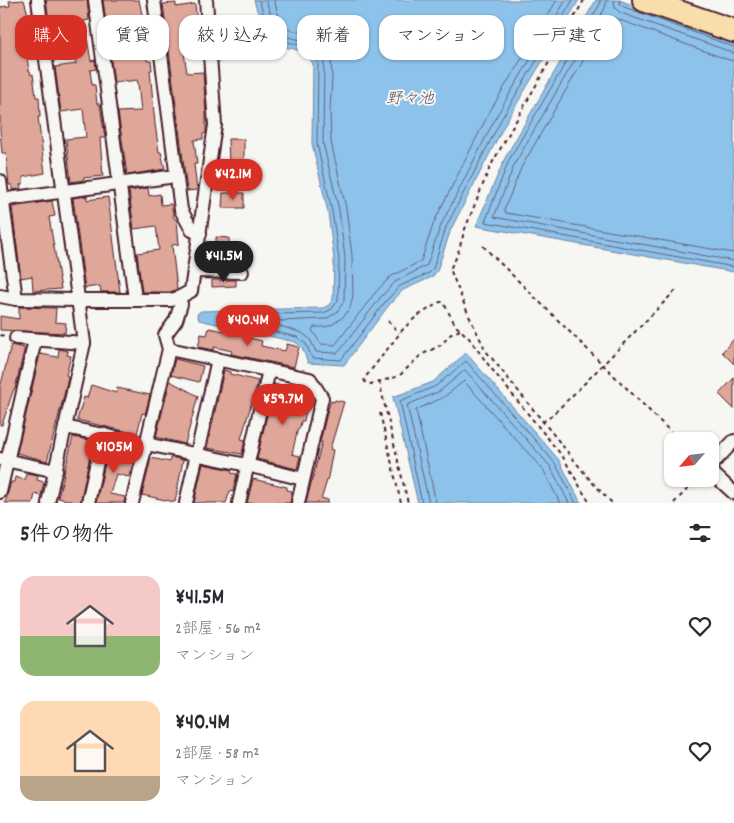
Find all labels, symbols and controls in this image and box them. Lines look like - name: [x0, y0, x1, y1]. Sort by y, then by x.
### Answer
- chip: 購入: [15, 15, 87, 60]
- chip: 賃貸: [97, 15, 169, 60]
- chip: 絞り込み: [179, 15, 287, 60]
- chip: 新着: [297, 15, 369, 60]
- chip: マンション: [379, 15, 504, 60]
- chip: 一戸建て: [514, 15, 622, 60]
- water label: 野々池: [386, 88, 435, 111]
- pin: ¥42.1M: [192, 158, 274, 201]
- text: ¥42.1M: [215, 163, 251, 186]
- pin: ¥41.5M: [183, 240, 265, 283]
- text: ¥41.5M: [205, 245, 243, 268]
- pin: ¥40.4M: [207, 304, 289, 347]
- text: ¥40.4M: [227, 309, 269, 332]
- pin: ¥59.7M: [242, 384, 324, 426]
- text: ¥59.7M: [263, 388, 303, 411]
- pin: ¥105M: [79, 432, 149, 474]
- north arrow: [664, 432, 719, 488]
- map controls: [664, 432, 719, 487]
- text: ¥105M: [96, 436, 132, 459]
- icon: filters: [686, 519, 714, 547]
- text: 5件の物件: [20, 521, 114, 551]
- text: ¥41.5M: [175, 584, 224, 614]
- icon: home: [60, 596, 120, 656]
- icon: heart: [686, 612, 714, 640]
- text: 2部屋 · 56 m²: [175, 618, 261, 641]
- text: マンション: [175, 645, 254, 668]
- text: ¥40.4M: [175, 709, 230, 739]
- icon: home: [60, 721, 120, 781]
- icon: heart: [686, 737, 714, 765]
- text: 2部屋 · 58 m²: [175, 743, 259, 766]
- text: マンション: [175, 770, 254, 793]

